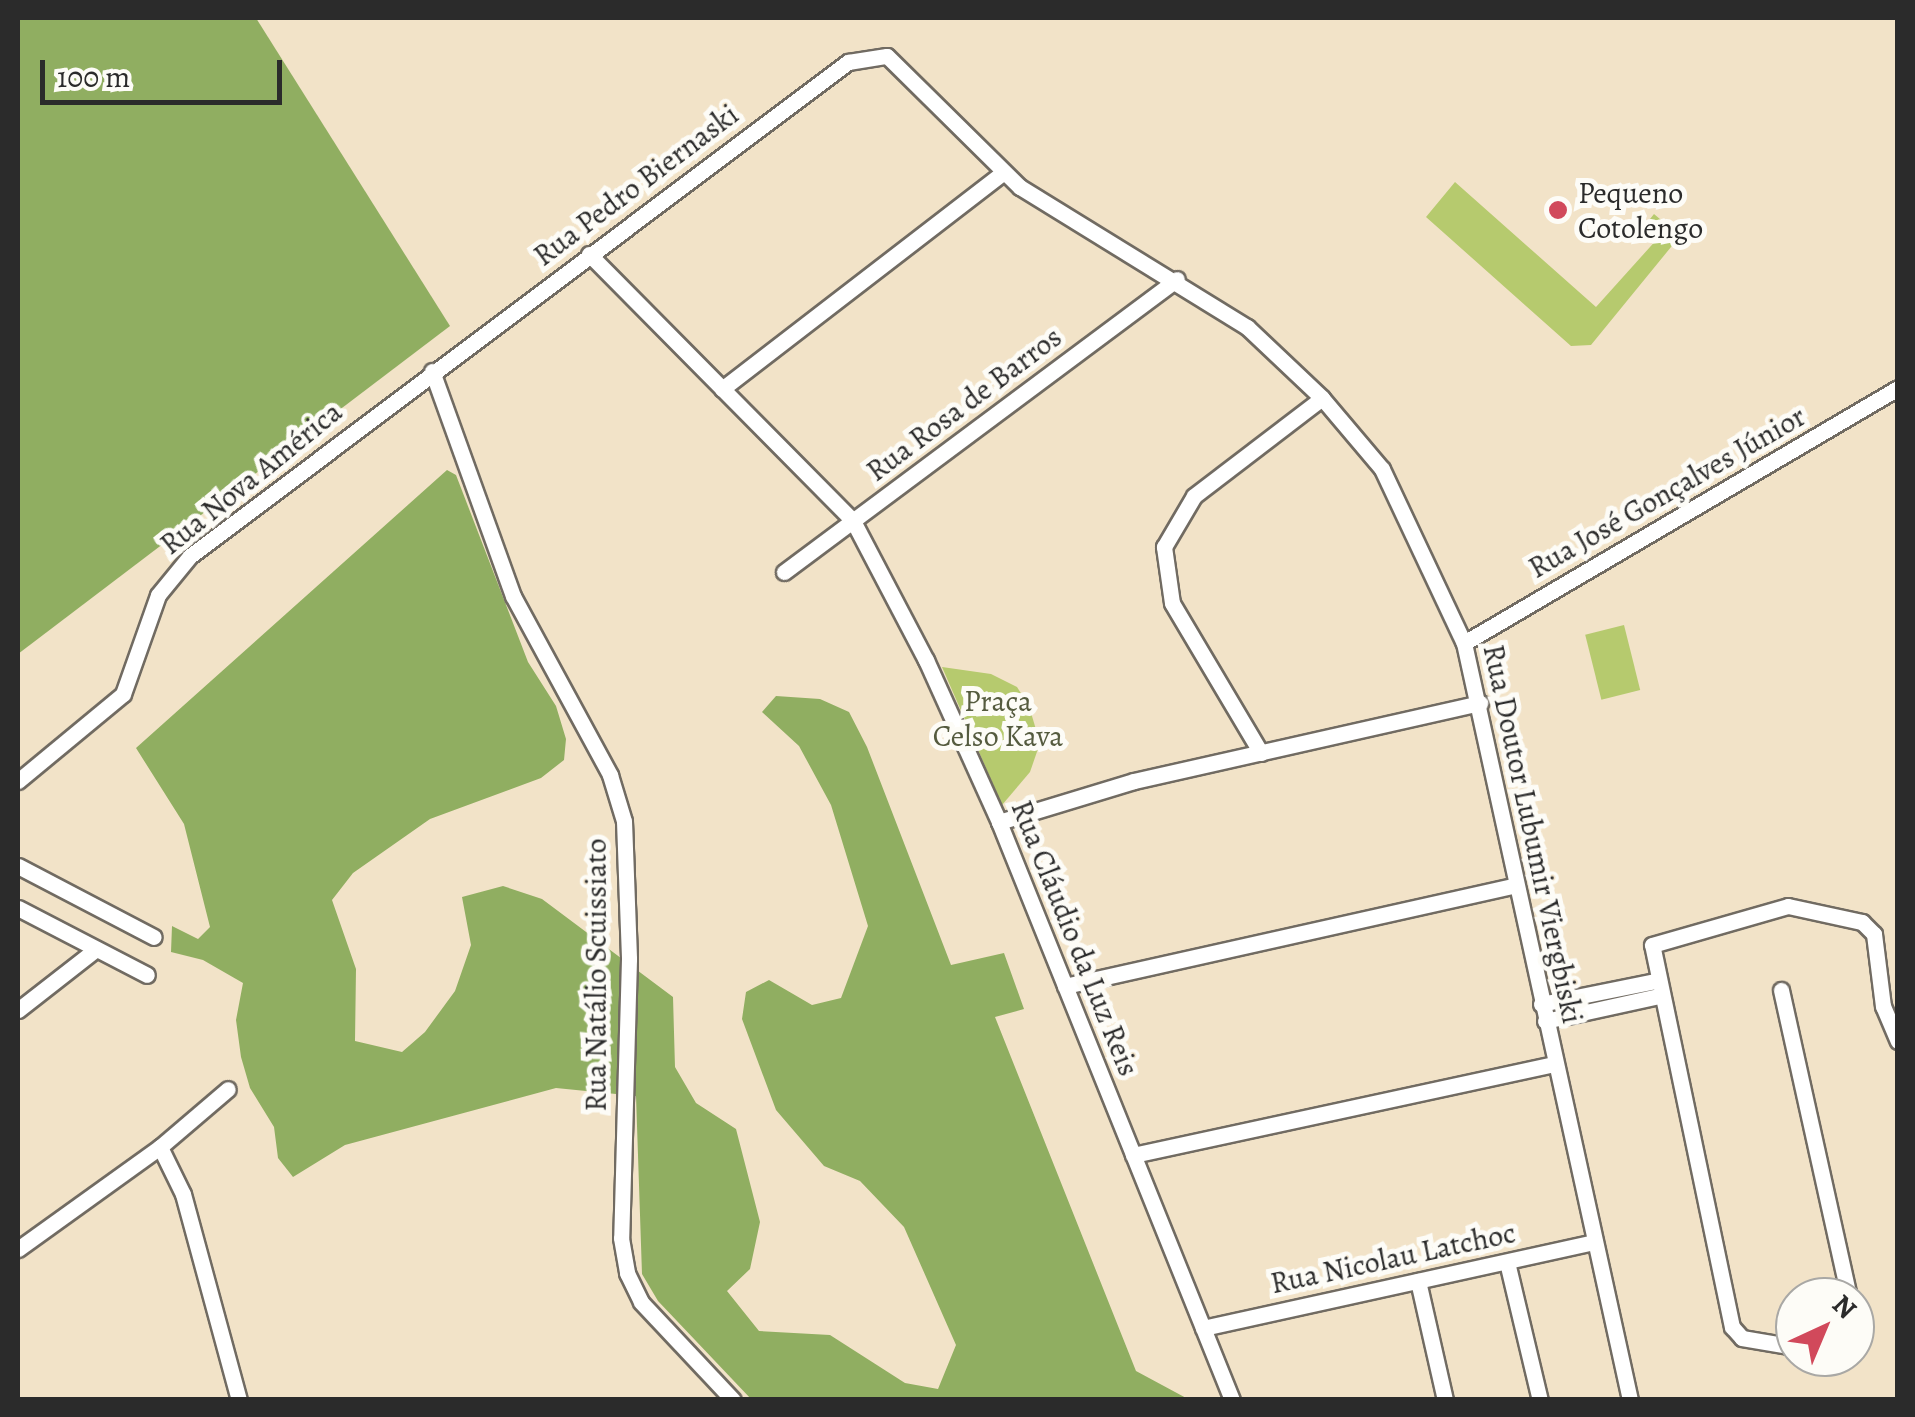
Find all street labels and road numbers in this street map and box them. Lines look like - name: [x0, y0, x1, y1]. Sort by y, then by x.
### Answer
- street label: Rua Pedro Biernaski: [526, 96, 746, 274]
- street label: Rua Rosa de Barros: [859, 319, 1069, 489]
- street label: Rua Nova América: [153, 394, 349, 562]
- street label: Rua José Gonçalves Júnior: [1522, 398, 1812, 586]
- street label: Rua Doutor Lubumir Viergbiski: [1475, 641, 1591, 1027]
- street label: Rua Cláudio da Luz Reis: [1003, 795, 1147, 1081]
- street label: Rua Natálio Scuissiato: [578, 838, 614, 1112]
- street label: Rua Nicolau Latchoc: [1267, 1214, 1519, 1302]

